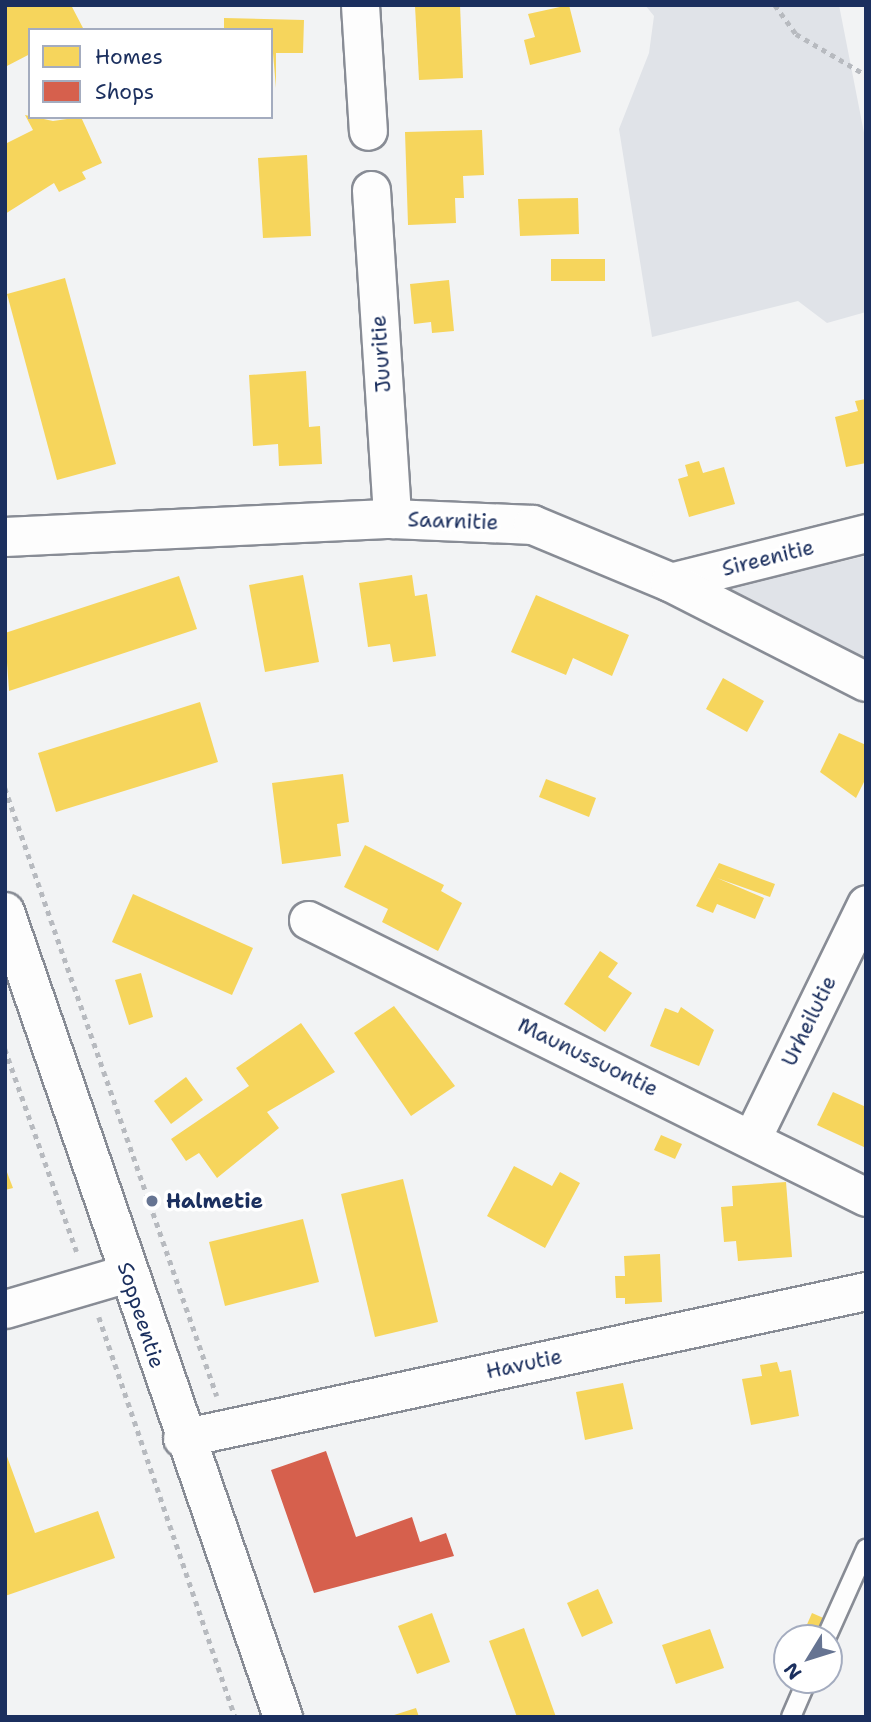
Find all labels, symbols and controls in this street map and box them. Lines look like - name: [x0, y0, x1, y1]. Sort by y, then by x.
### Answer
- legend: [28, 28, 273, 119]
- text: Homes: [95, 43, 163, 71]
- text: Shops: [95, 78, 154, 106]
- street label: Juuritie: [366, 314, 396, 394]
- street label: Saarnitie: [407, 507, 499, 535]
- street label: Sireenitie: [719, 534, 817, 582]
- street label: Urheilutie: [776, 972, 842, 1070]
- street label: Maunussuontie: [514, 1012, 662, 1102]
- place label: Halmetie: [166, 1188, 263, 1214]
- marker: Halmetie: [144, 1193, 160, 1209]
- street label: Soppeentie: [112, 1259, 170, 1371]
- street label: Havutie: [484, 1344, 564, 1384]
- north arrow: [773, 1624, 843, 1694]
- text: N: [778, 1657, 807, 1685]

